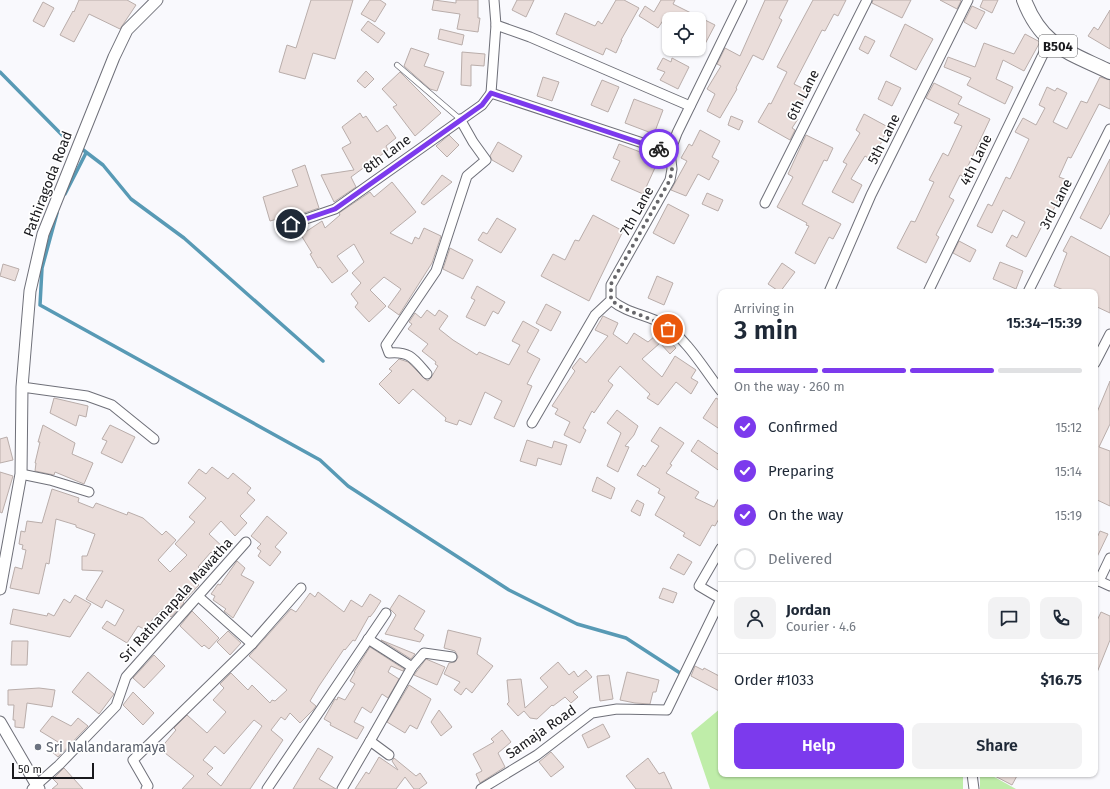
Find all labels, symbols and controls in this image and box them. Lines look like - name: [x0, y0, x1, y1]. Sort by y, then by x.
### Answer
- map controls: [662, 12, 706, 56]
- button: locate: [662, 12, 706, 56]
- road number: B504: [1039, 35, 1077, 57]
- street label: 6th Lane: [783, 67, 823, 123]
- street label: 5th Lane: [864, 111, 904, 167]
- street label: Pathiragoda Road: [20, 129, 76, 239]
- courier: [639, 129, 679, 169]
- street label: 8th Lane: [360, 131, 414, 177]
- street label: 4th Lane: [956, 132, 996, 188]
- icon: bike: [648, 138, 670, 160]
- street label: 3rd Lane: [1036, 176, 1076, 232]
- street label: 7th Lane: [617, 183, 657, 239]
- pin: [274, 207, 308, 241]
- icon: home: [280, 213, 302, 235]
- text: Arriving in: [734, 301, 794, 316]
- pin: [651, 312, 685, 346]
- text: 15:34–15:39: [1006, 314, 1082, 332]
- text: 3 min: [734, 315, 798, 346]
- icon: bag: [657, 318, 679, 340]
- text: On the way · 260 m: [734, 379, 845, 394]
- icon: check: [734, 416, 756, 438]
- text: Confirmed: [768, 418, 838, 436]
- text: 15:12: [1055, 420, 1082, 435]
- icon: check: [734, 460, 756, 482]
- text: Preparing: [768, 462, 833, 480]
- text: 15:14: [1055, 464, 1082, 479]
- icon: check: [734, 504, 756, 526]
- text: On the way: [768, 506, 843, 524]
- text: 15:19: [1055, 508, 1082, 523]
- street label: Sri Rathanapala Mawatha: [116, 534, 236, 666]
- text: Delivered: [768, 550, 832, 568]
- button: person: [734, 597, 776, 639]
- button: chat: [988, 597, 1030, 639]
- button: phone: [1040, 597, 1082, 639]
- text: Jordan: [786, 601, 831, 619]
- text: Courier · 4.6: [786, 619, 856, 634]
- text: Order #1033: [734, 671, 814, 689]
- text: $16.75: [1040, 671, 1082, 689]
- street label: Samaja Road: [502, 701, 580, 763]
- button: Help: [734, 723, 904, 769]
- button: Share: [912, 723, 1082, 769]
- place label: Sri Nalandaramaya: [46, 739, 166, 756]
- marker: Sri Nalandaramaya: [33, 742, 43, 752]
- scale bar: [12, 761, 94, 780]
- text: 50 m: [18, 763, 42, 776]

